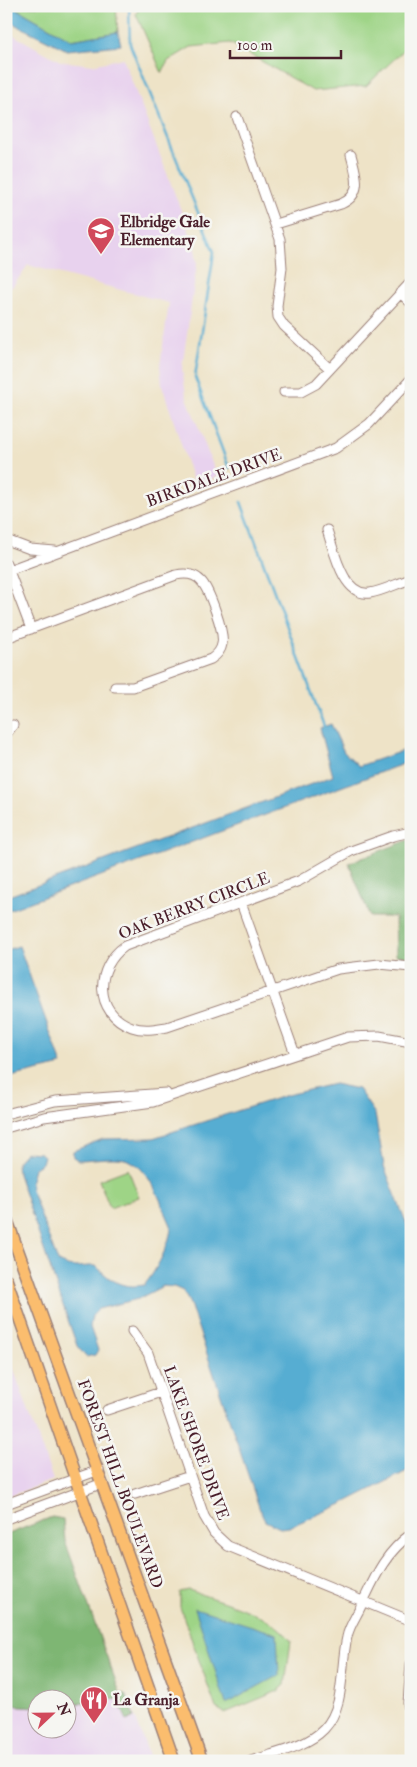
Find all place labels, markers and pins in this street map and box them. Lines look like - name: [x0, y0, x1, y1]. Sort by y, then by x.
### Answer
- place label: Elbridge Gale Elementary: [120, 212, 210, 251]
- school or university icon: Elbridge Gale Elementary: [86, 216, 116, 255]
- restaurant icon: La Granja: [79, 1685, 109, 1724]
- place label: La Granja: [113, 1690, 179, 1710]

